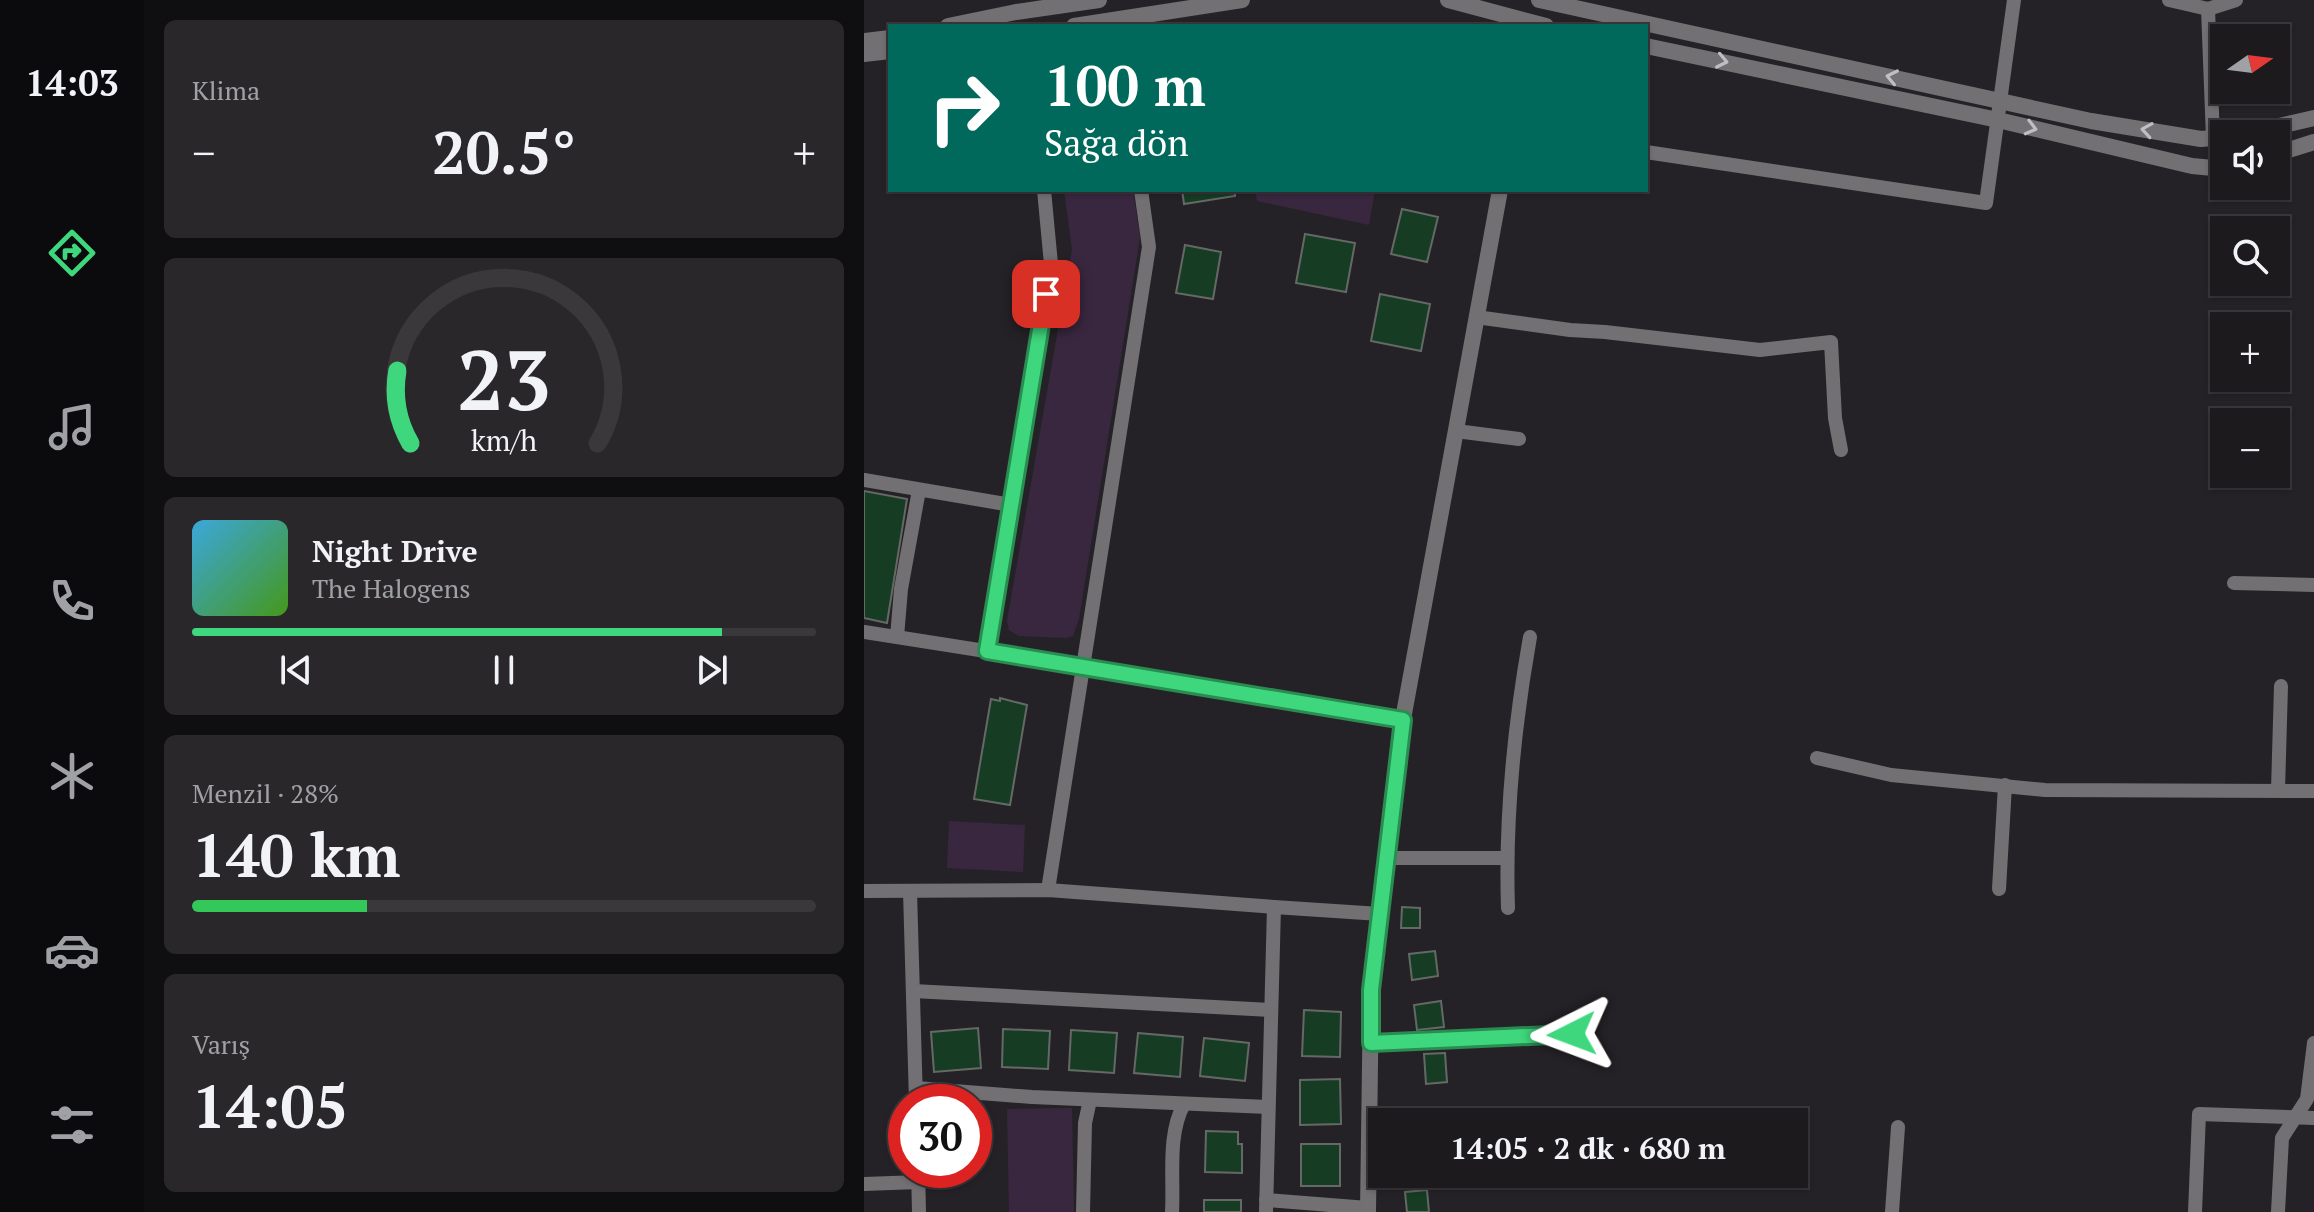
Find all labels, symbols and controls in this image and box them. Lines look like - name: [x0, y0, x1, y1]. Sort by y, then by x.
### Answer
- north arrow: [2210, 24, 2290, 104]
- map controls: [2210, 24, 2290, 488]
- text: 100 m: [1044, 48, 1206, 122]
- one-way arrow: [1715, 52, 1729, 69]
- icon: right: [912, 56, 1016, 160]
- text: 14:03: [25, 59, 119, 106]
- one-way arrow: [1886, 69, 1900, 86]
- text: Klima: [192, 73, 260, 107]
- text: 20.5°: [432, 112, 576, 191]
- text: Sağa dön: [1044, 119, 1189, 166]
- one-way arrow: [2024, 119, 2038, 136]
- button: sound: [2210, 120, 2290, 200]
- one-way arrow: [2140, 122, 2154, 139]
- text: −: [192, 123, 215, 182]
- text: +: [793, 123, 816, 182]
- button: search: [2210, 216, 2290, 296]
- icon: directions: [44, 225, 100, 281]
- pin: [1012, 260, 1080, 328]
- icon: arrive: [1024, 272, 1068, 316]
- button: +: [2210, 312, 2290, 392]
- text: 23: [457, 323, 551, 433]
- icon: music: [44, 399, 100, 455]
- button: −: [2210, 408, 2290, 488]
- text: km/h: [471, 421, 537, 459]
- text: Night Drive: [312, 531, 478, 571]
- text: The Halogens: [312, 571, 470, 605]
- icon: phone: [44, 573, 100, 629]
- icon: previous: [274, 648, 318, 692]
- icon: pause: [482, 648, 526, 692]
- icon: next: [690, 648, 734, 692]
- icon: climate: [44, 748, 100, 804]
- text: Menzil · 28%: [192, 776, 339, 810]
- text: 140 km: [192, 815, 400, 894]
- icon: car: [44, 922, 100, 978]
- position arrow: [1530, 992, 1614, 1076]
- text: Varış: [192, 1027, 250, 1061]
- text: 14:05: [192, 1066, 348, 1145]
- speed limit sign: 30: [888, 1084, 992, 1188]
- icon: filters: [44, 1097, 100, 1153]
- text: 14:05 · 2 dk · 680 m: [1450, 1128, 1726, 1168]

